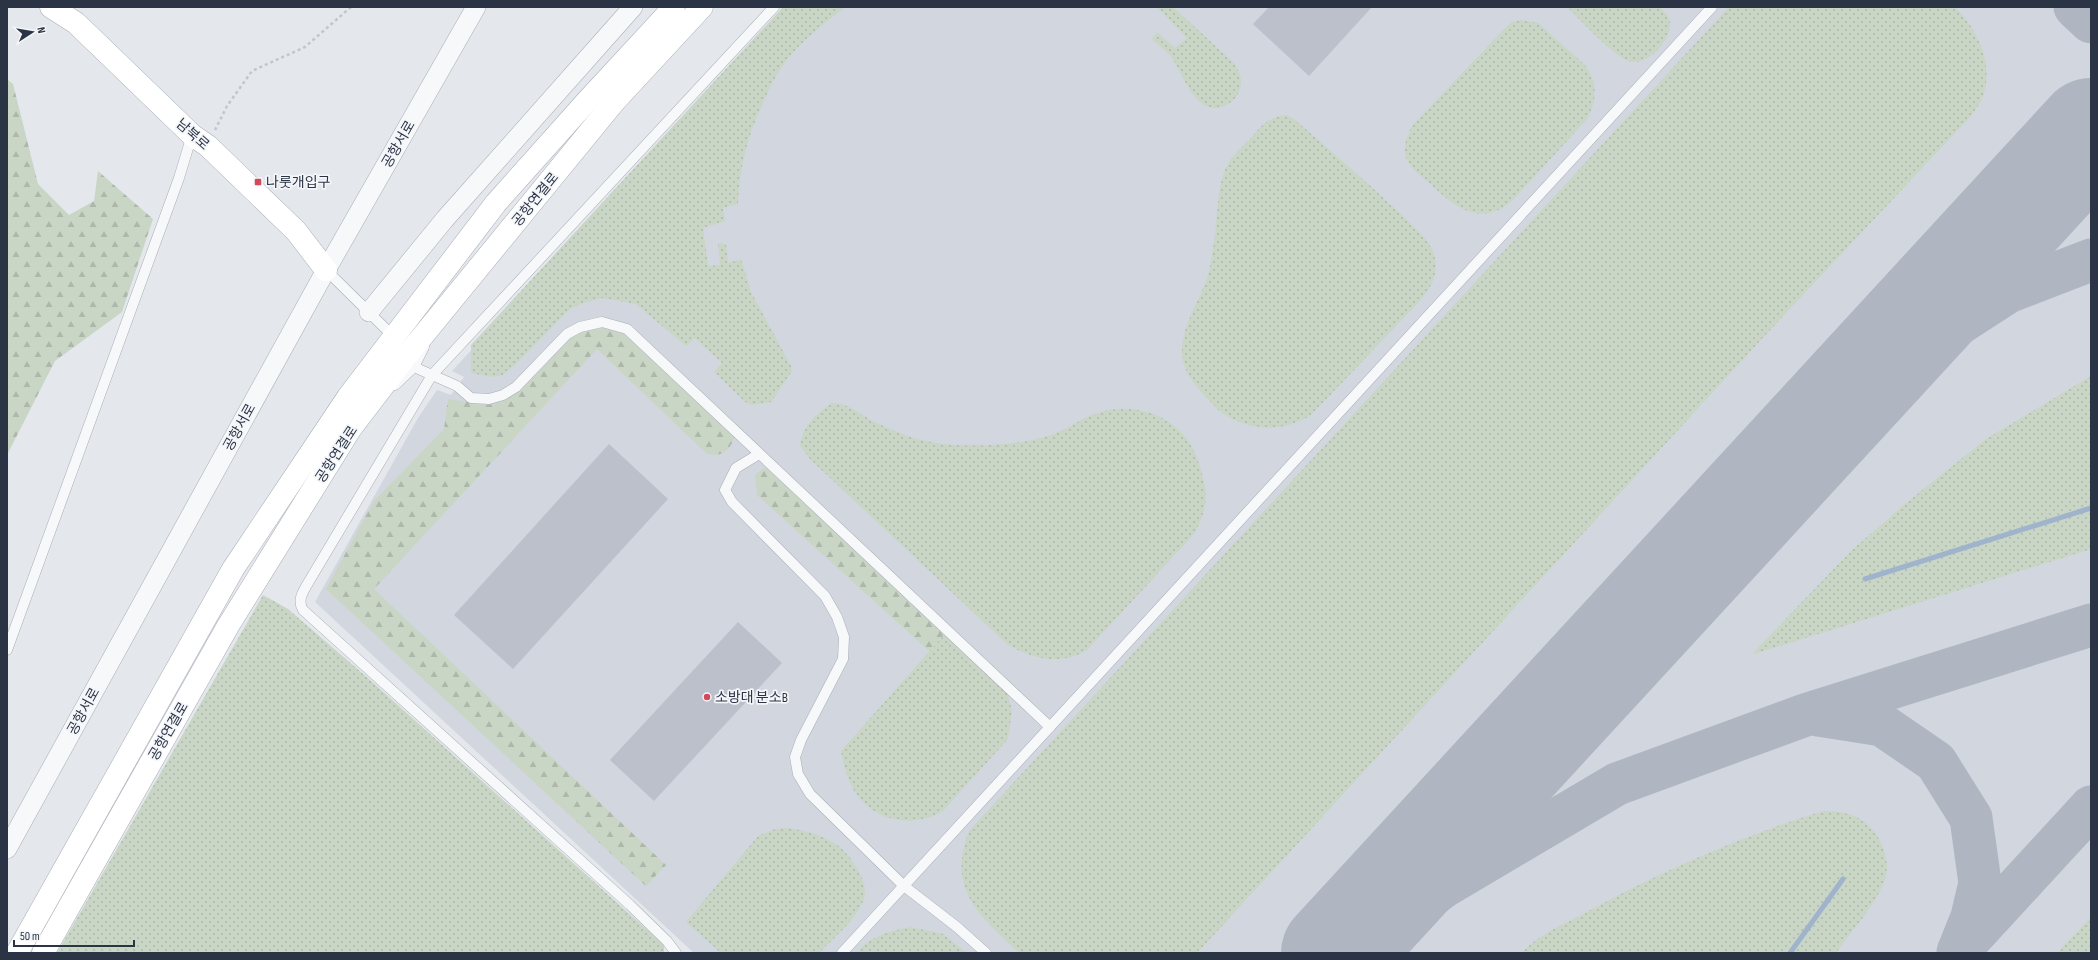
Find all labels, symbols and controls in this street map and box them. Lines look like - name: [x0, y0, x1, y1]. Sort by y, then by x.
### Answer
- north arrow: [12, 12, 52, 52]
- text: N: [34, 26, 48, 34]
- street label: 남북로: [173, 115, 213, 154]
- street label: 공항서로: [378, 118, 419, 171]
- street label: 공항연결로: [509, 169, 562, 230]
- place label: 나룻개입구: [266, 174, 331, 191]
- marker: 나룻개입구: [253, 177, 263, 187]
- street label: 공항서로: [220, 400, 259, 454]
- street label: 공항연결로: [312, 423, 361, 486]
- street label: 공항서로: [64, 684, 103, 738]
- place label: 소방대 분소B: [715, 689, 788, 706]
- marker: 소방대 분소B: [702, 692, 712, 702]
- street label: 공항연결로: [145, 699, 192, 763]
- scale bar: [14, 922, 134, 948]
- text: 50 m: [20, 929, 40, 944]

